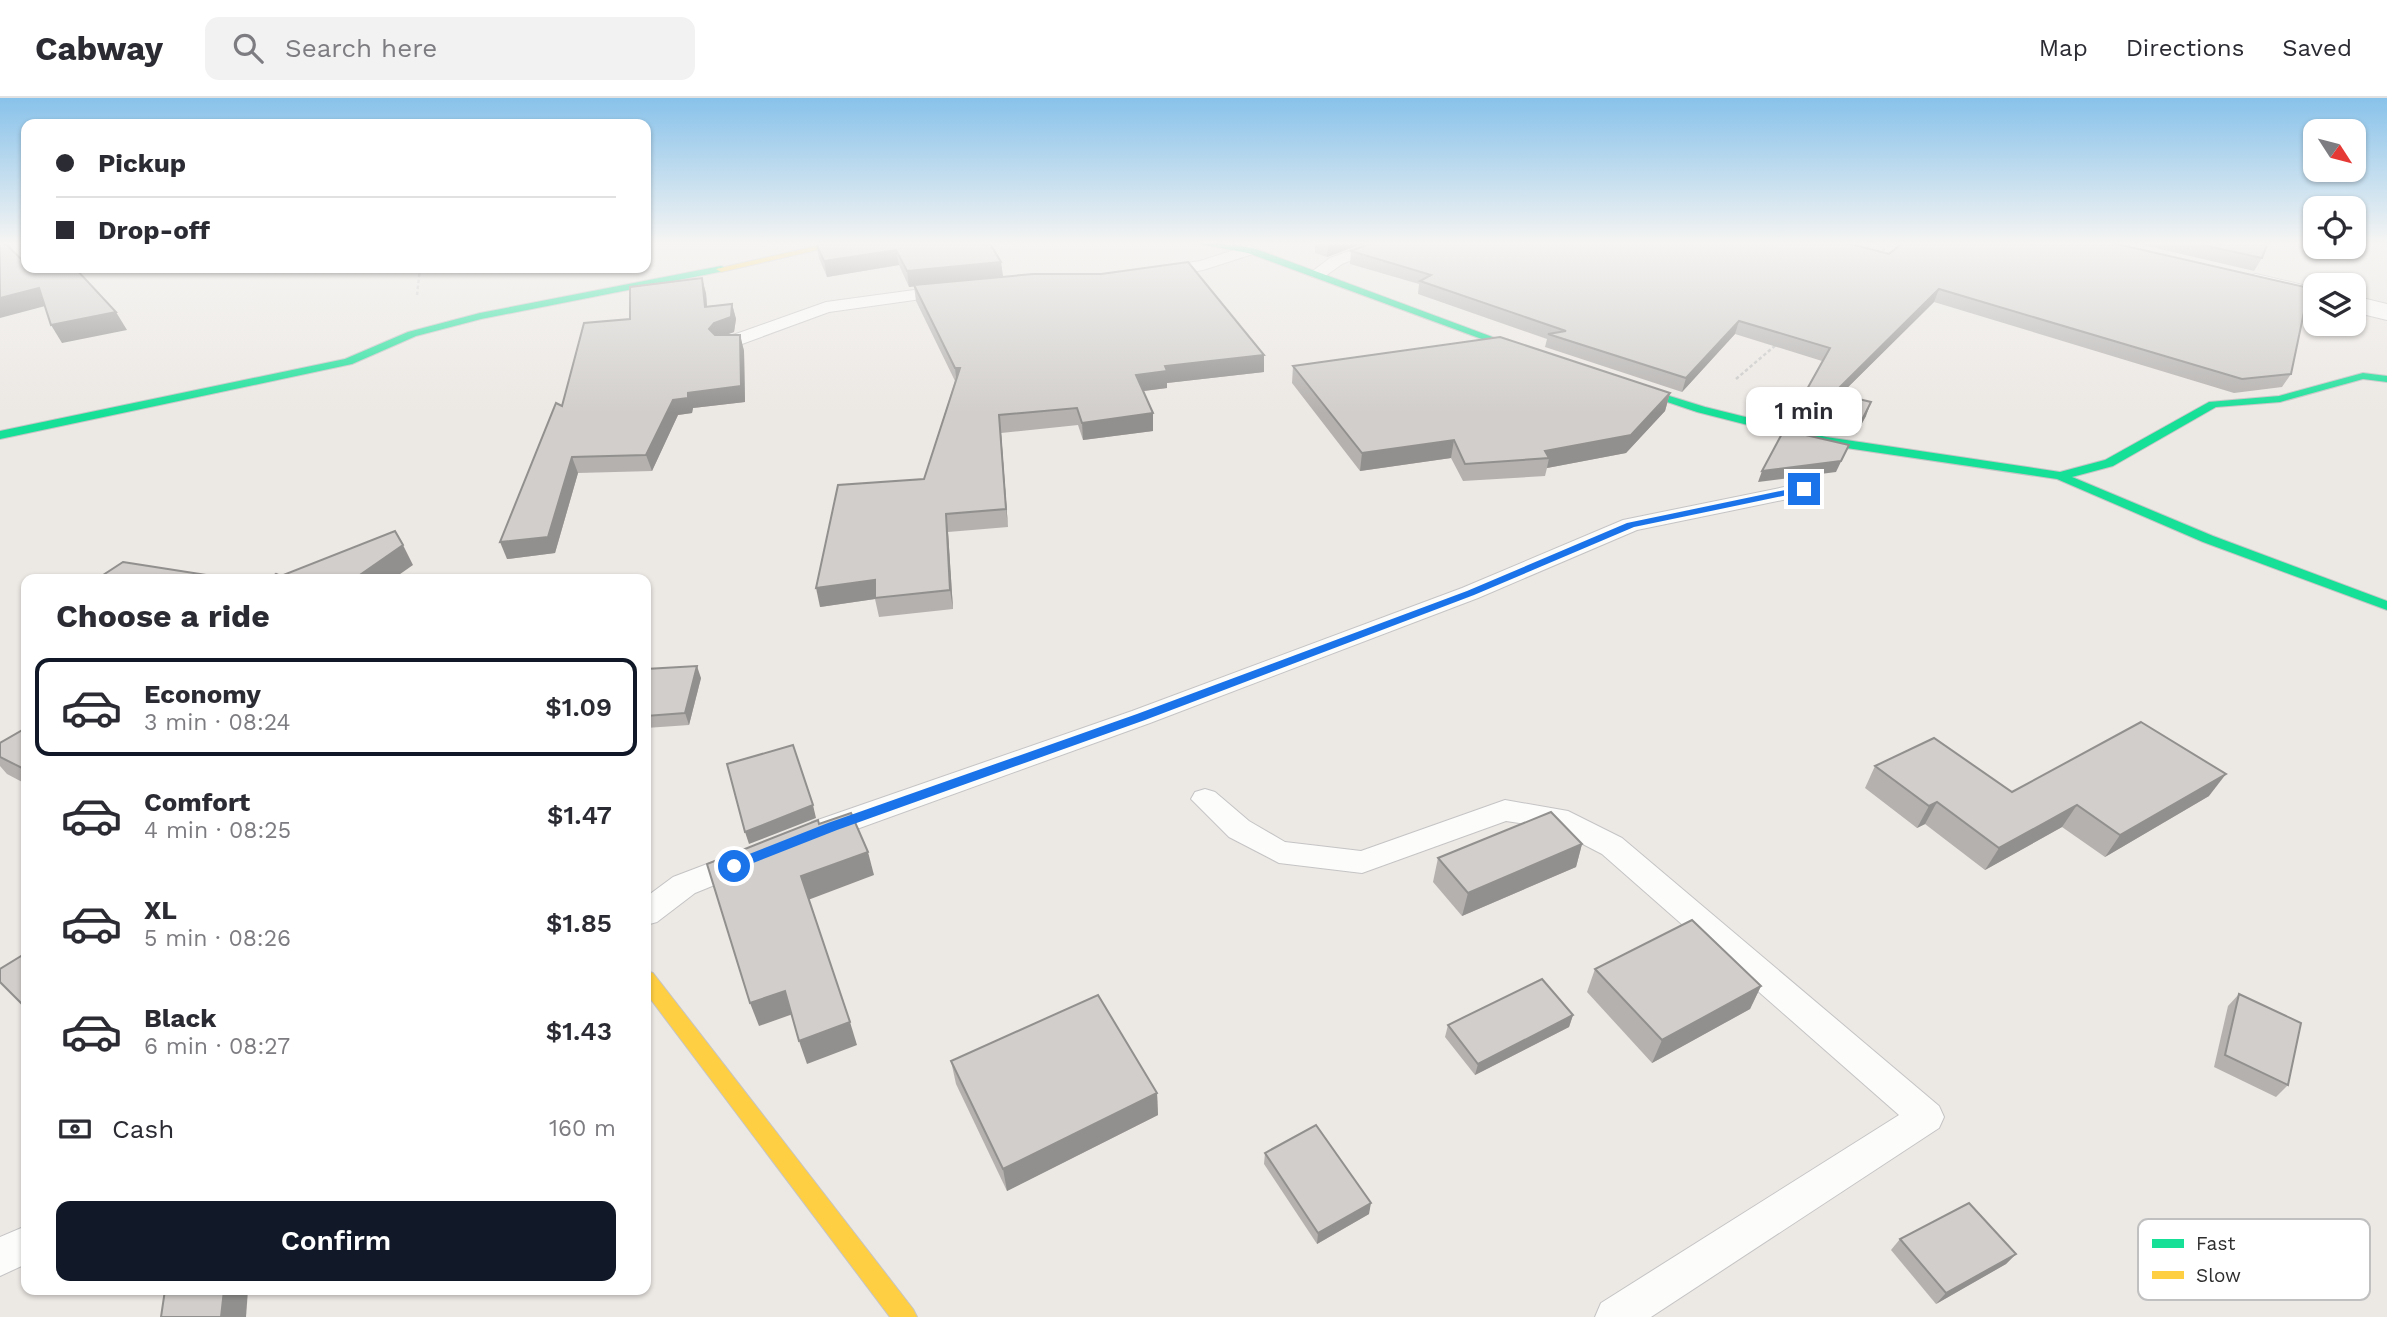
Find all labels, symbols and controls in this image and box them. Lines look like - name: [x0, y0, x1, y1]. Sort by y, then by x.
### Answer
- search box: [205, 17, 695, 80]
- text: Cabway: [35, 29, 163, 68]
- icon: search: [229, 29, 267, 67]
- text: Search here: [285, 33, 437, 63]
- text: Map: [2039, 34, 2088, 62]
- text: Directions: [2126, 34, 2244, 62]
- text: Saved: [2282, 34, 2352, 62]
- north arrow: [2303, 119, 2366, 182]
- map controls: [2303, 119, 2366, 336]
- text: Pickup: [98, 148, 186, 178]
- button: locate: [2303, 196, 2366, 259]
- text: Drop-off: [98, 215, 210, 245]
- button: layers: [2303, 273, 2366, 336]
- callout: 1 min: [1746, 388, 1862, 436]
- text: 1 min: [1774, 398, 1834, 425]
- route end: [1788, 473, 1820, 505]
- text: Choose a ride: [56, 597, 270, 635]
- icon: car: [60, 676, 123, 739]
- text: Economy: [144, 679, 261, 709]
- text: $1.09: [545, 692, 612, 722]
- text: 3 min · 08:24: [144, 709, 290, 736]
- icon: car: [60, 784, 123, 847]
- text: Comfort: [144, 787, 250, 817]
- text: $1.47: [547, 800, 612, 830]
- text: 4 min · 08:25: [144, 817, 291, 844]
- route start: [718, 850, 750, 882]
- icon: car: [60, 892, 123, 955]
- text: XL: [144, 895, 177, 925]
- text: $1.85: [546, 908, 612, 938]
- text: 5 min · 08:26: [144, 925, 291, 952]
- icon: car: [60, 1000, 123, 1063]
- text: Black: [144, 1003, 216, 1033]
- text: $1.43: [546, 1016, 612, 1046]
- text: 6 min · 08:27: [144, 1033, 290, 1060]
- icon: cash: [56, 1110, 94, 1148]
- text: Cash: [112, 1114, 174, 1144]
- text: 160 m: [549, 1115, 616, 1142]
- button: Confirm: [56, 1201, 616, 1281]
- legend: [2138, 1219, 2370, 1300]
- text: Fast: [2196, 1232, 2235, 1255]
- text: Slow: [2196, 1264, 2241, 1287]

